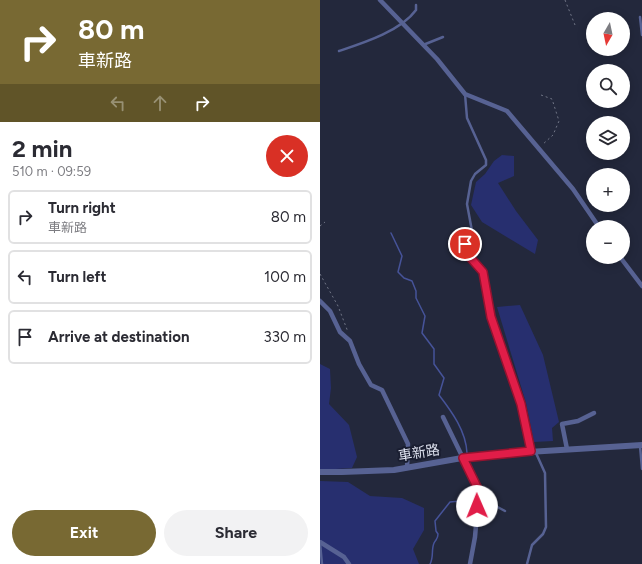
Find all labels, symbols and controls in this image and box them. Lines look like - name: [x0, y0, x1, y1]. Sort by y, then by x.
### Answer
- text: 80 m: [78, 12, 144, 46]
- north arrow: [586, 12, 630, 56]
- map controls: [586, 12, 630, 264]
- icon: right: [12, 16, 64, 68]
- text: 車新路: [78, 50, 132, 72]
- button: search: [586, 64, 630, 108]
- icon: left: [107, 92, 129, 114]
- icon: ahead: [149, 92, 171, 114]
- icon: right: [191, 92, 213, 114]
- button: layers: [586, 116, 630, 160]
- text: 2 min: [12, 134, 72, 163]
- button: close: [266, 135, 308, 177]
- text: 510 m · 09:59: [12, 164, 91, 179]
- button: +: [586, 168, 630, 212]
- text: Turn right: [48, 199, 116, 217]
- icon: right: [14, 206, 36, 228]
- text: 80 m: [271, 208, 306, 226]
- text: 車新路: [48, 220, 87, 235]
- button: −: [586, 220, 630, 264]
- pin: [448, 227, 482, 261]
- icon: arrive: [454, 233, 476, 255]
- icon: left: [14, 266, 36, 288]
- text: Turn left: [48, 268, 106, 286]
- text: 100 m: [264, 268, 306, 286]
- icon: arrive: [14, 326, 36, 348]
- text: Arrive at destination: [48, 328, 189, 346]
- text: 330 m: [264, 328, 306, 346]
- street label: 車新路: [397, 441, 441, 465]
- position arrow: [456, 485, 498, 527]
- button: Exit: [12, 510, 156, 556]
- button: Share: [164, 510, 308, 556]

